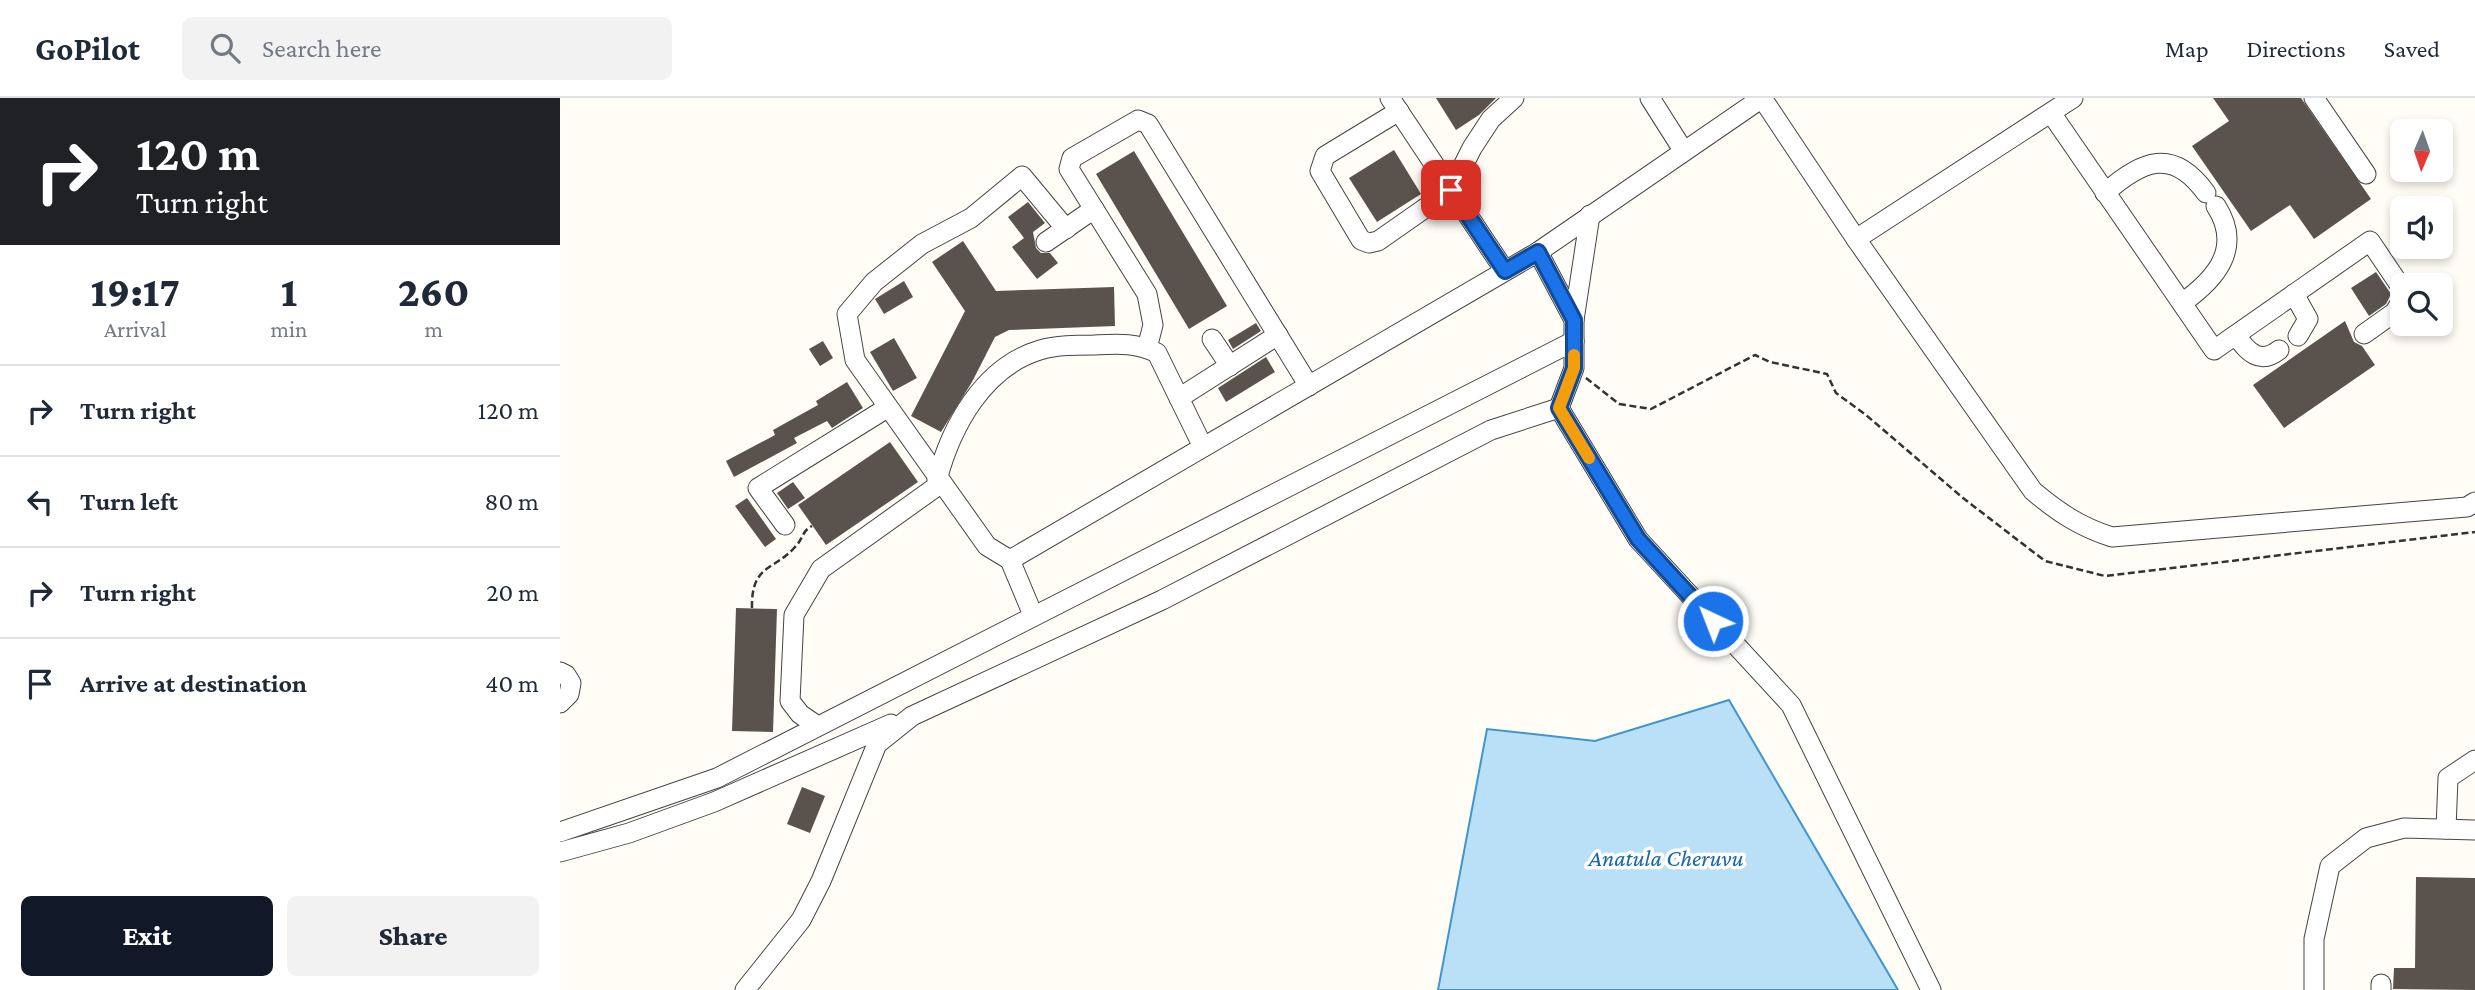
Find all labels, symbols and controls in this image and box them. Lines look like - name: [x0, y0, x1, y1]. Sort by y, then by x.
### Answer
- search box: [182, 17, 672, 80]
- icon: search: [206, 29, 244, 67]
- text: GoPilot: [35, 30, 140, 67]
- text: Search here: [262, 34, 381, 63]
- text: Map: [2165, 35, 2209, 62]
- text: Directions: [2247, 35, 2346, 62]
- text: Saved: [2384, 35, 2440, 62]
- north arrow: [2390, 119, 2454, 182]
- map controls: [2390, 119, 2453, 336]
- icon: right: [21, 126, 112, 217]
- text: 120 m: [136, 126, 260, 181]
- pin: [1421, 160, 1481, 220]
- icon: arrive: [1432, 171, 1470, 209]
- text: Turn right: [136, 184, 268, 220]
- button: sound: [2390, 196, 2453, 259]
- text: 19:17: [90, 268, 180, 315]
- text: 1: [281, 268, 297, 315]
- text: 260: [398, 268, 470, 315]
- button: search: [2390, 273, 2453, 336]
- text: Arrival: [104, 316, 167, 342]
- text: min: [270, 316, 307, 342]
- text: m: [424, 316, 443, 342]
- icon: right: [21, 392, 59, 430]
- text: Turn right: [80, 396, 196, 425]
- text: 120 m: [478, 396, 539, 425]
- icon: left: [21, 483, 59, 521]
- text: Turn left: [80, 487, 178, 516]
- text: 80 m: [485, 487, 539, 516]
- icon: right: [21, 574, 59, 612]
- text: Turn right: [80, 578, 196, 607]
- text: 20 m: [486, 578, 539, 607]
- position arrow: [1676, 584, 1750, 658]
- icon: arrive: [21, 665, 59, 703]
- text: Arrive at destination: [80, 669, 307, 698]
- text: 40 m: [485, 669, 539, 698]
- water label: Anatula Cheruvu: [1588, 844, 1743, 871]
- button: Exit: [21, 896, 273, 976]
- button: Share: [287, 896, 539, 976]

